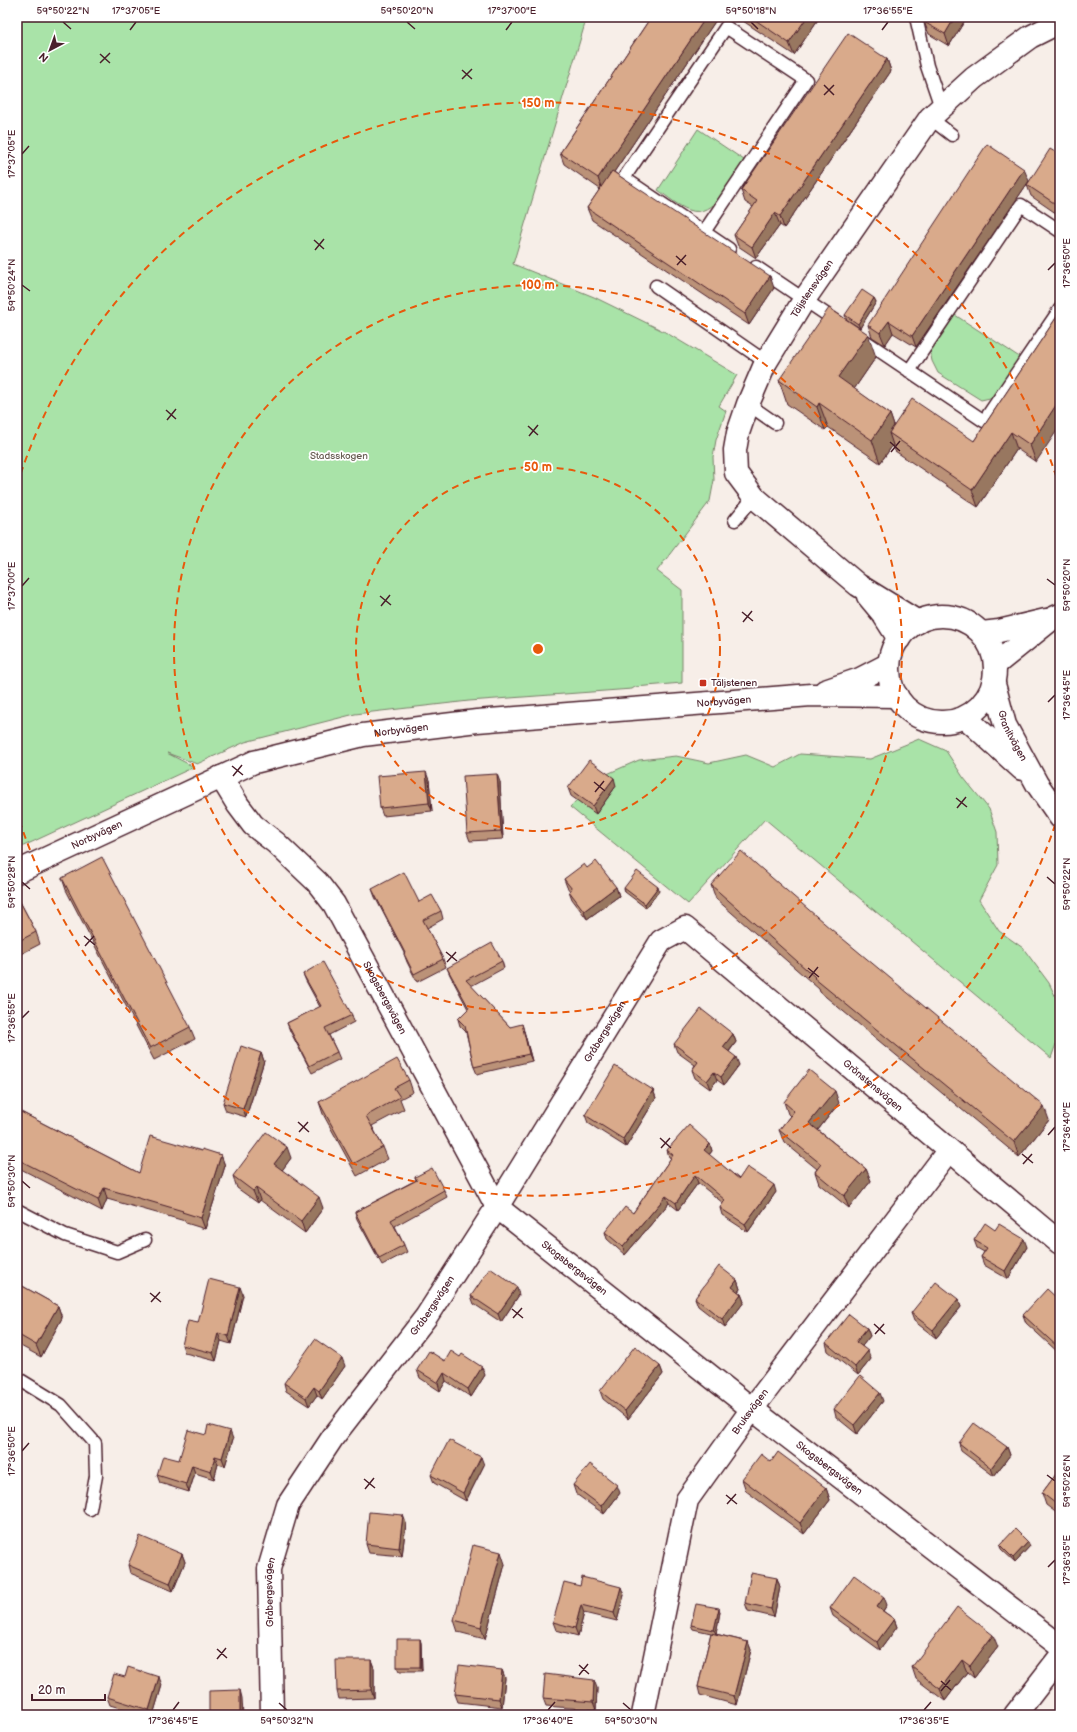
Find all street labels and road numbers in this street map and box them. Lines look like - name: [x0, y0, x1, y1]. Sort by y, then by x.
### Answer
- street label: Täljstensvägen: [789, 257, 836, 320]
- street label: Norbyvägen: [696, 694, 752, 710]
- street label: Granitvägen: [995, 709, 1030, 764]
- street label: Norbyvägen: [373, 721, 429, 740]
- street label: Norbyvägen: [69, 818, 124, 852]
- street label: Skogsbergsvägen: [360, 960, 409, 1037]
- street label: Gråbergsvägen: [582, 998, 629, 1065]
- street label: Grönstensvägen: [840, 1057, 905, 1114]
- street label: Skogsbergsvägen: [539, 1238, 610, 1298]
- street label: Gråbergsvägen: [408, 1273, 457, 1338]
- street label: Bruksvägen: [730, 1386, 771, 1437]
- street label: Skogsbergsvägen: [793, 1439, 865, 1498]
- street label: Gråbergsvägen: [263, 1555, 278, 1627]

